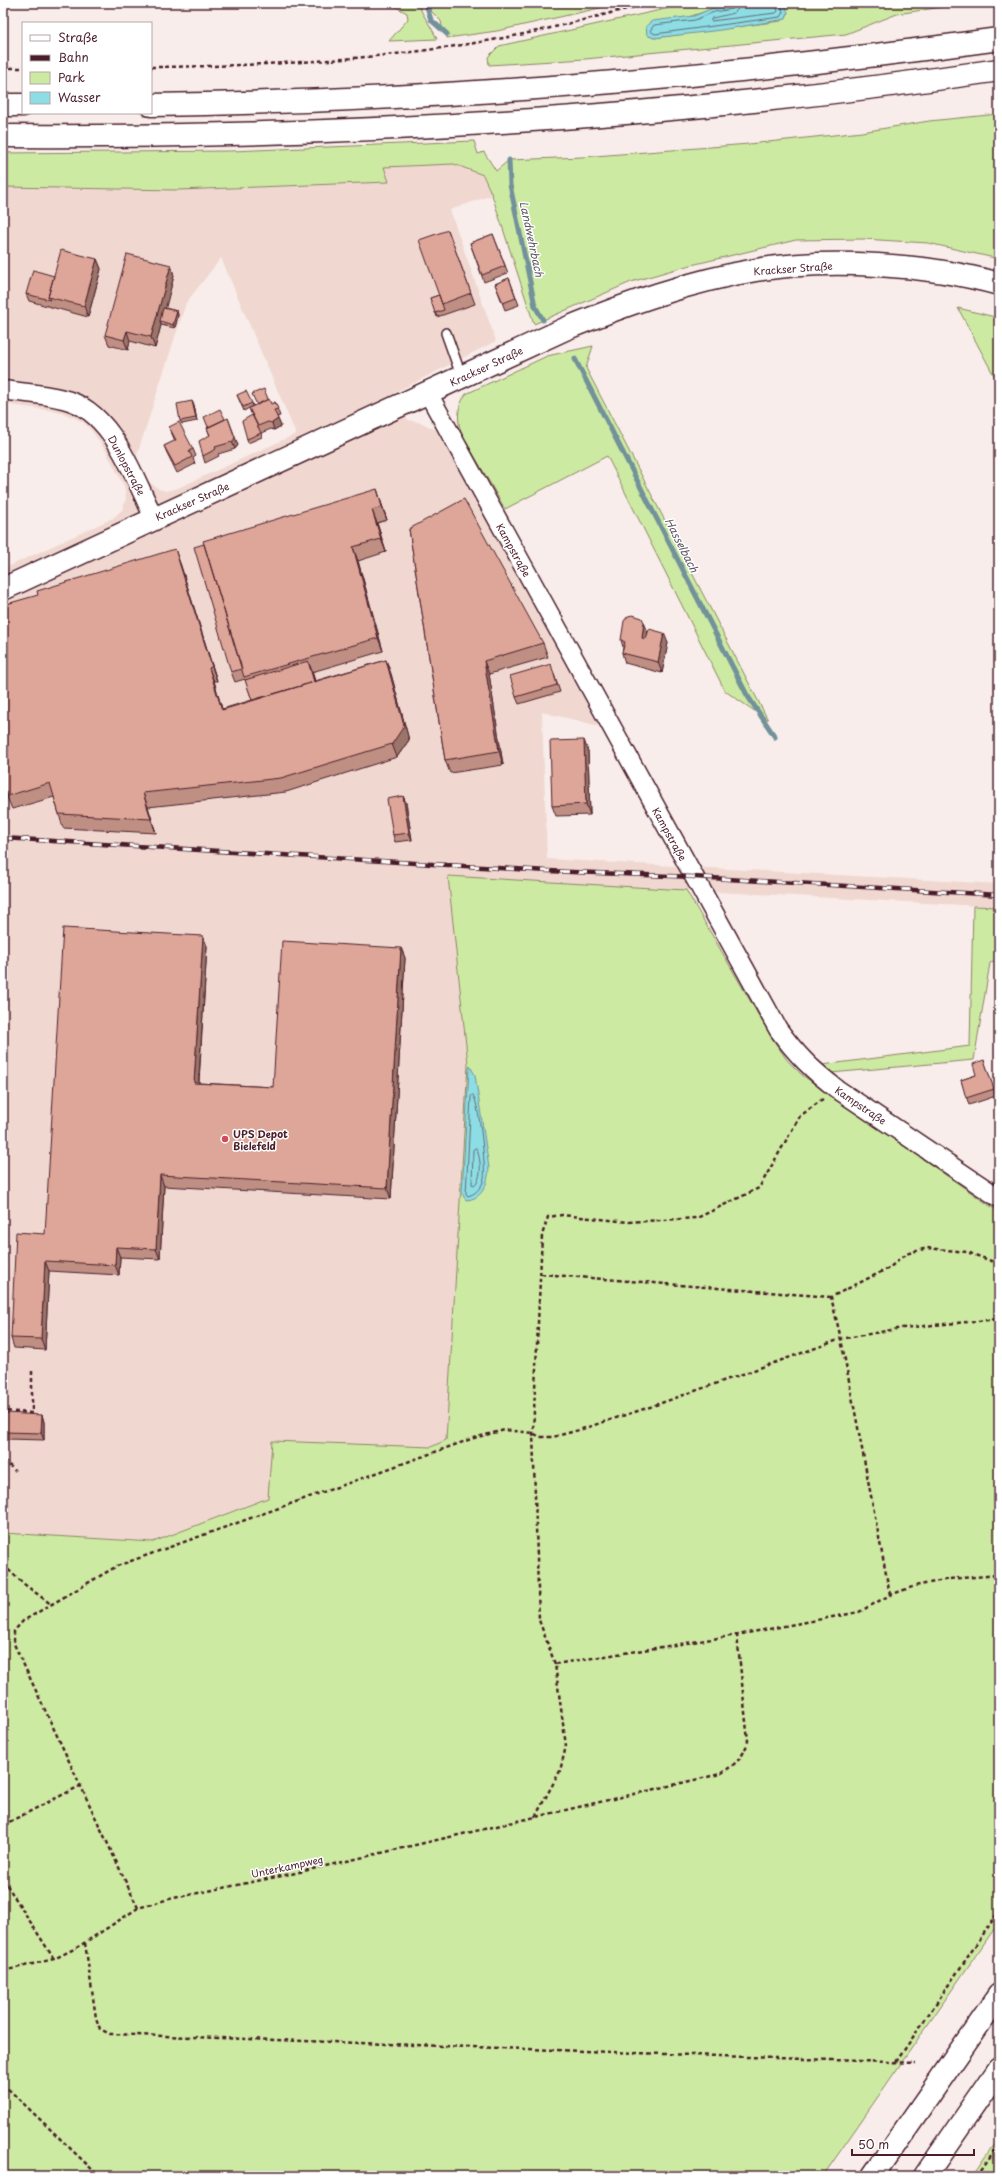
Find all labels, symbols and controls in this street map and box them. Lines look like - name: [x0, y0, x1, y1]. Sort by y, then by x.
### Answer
- legend: [22, 22, 152, 114]
- text: Straße: [58, 28, 98, 46]
- text: Bahn: [58, 48, 89, 66]
- text: Park: [58, 68, 85, 86]
- text: Wasser: [58, 88, 101, 106]
- water label: Landwehrbach: [516, 200, 548, 279]
- street label: Krackser Straße: [753, 258, 833, 278]
- street label: Krackser Straße: [447, 342, 525, 390]
- street label: Dunlopstraße: [105, 432, 149, 498]
- street label: Krackser Straße: [153, 478, 231, 524]
- water label: Hasselbach: [661, 515, 703, 576]
- street label: Kampstraße: [493, 521, 535, 579]
- street label: Kampstraße: [649, 805, 691, 863]
- street label: Kampstraße: [832, 1082, 890, 1128]
- place label: UPS Depot Bielefeld: [233, 1126, 288, 1153]
- marker: UPS Depot Bielefeld: [220, 1134, 230, 1144]
- street label: Unterkampweg: [250, 1851, 324, 1881]
- scale bar: [852, 2131, 974, 2157]
- text: 50 m: [858, 2135, 889, 2153]

